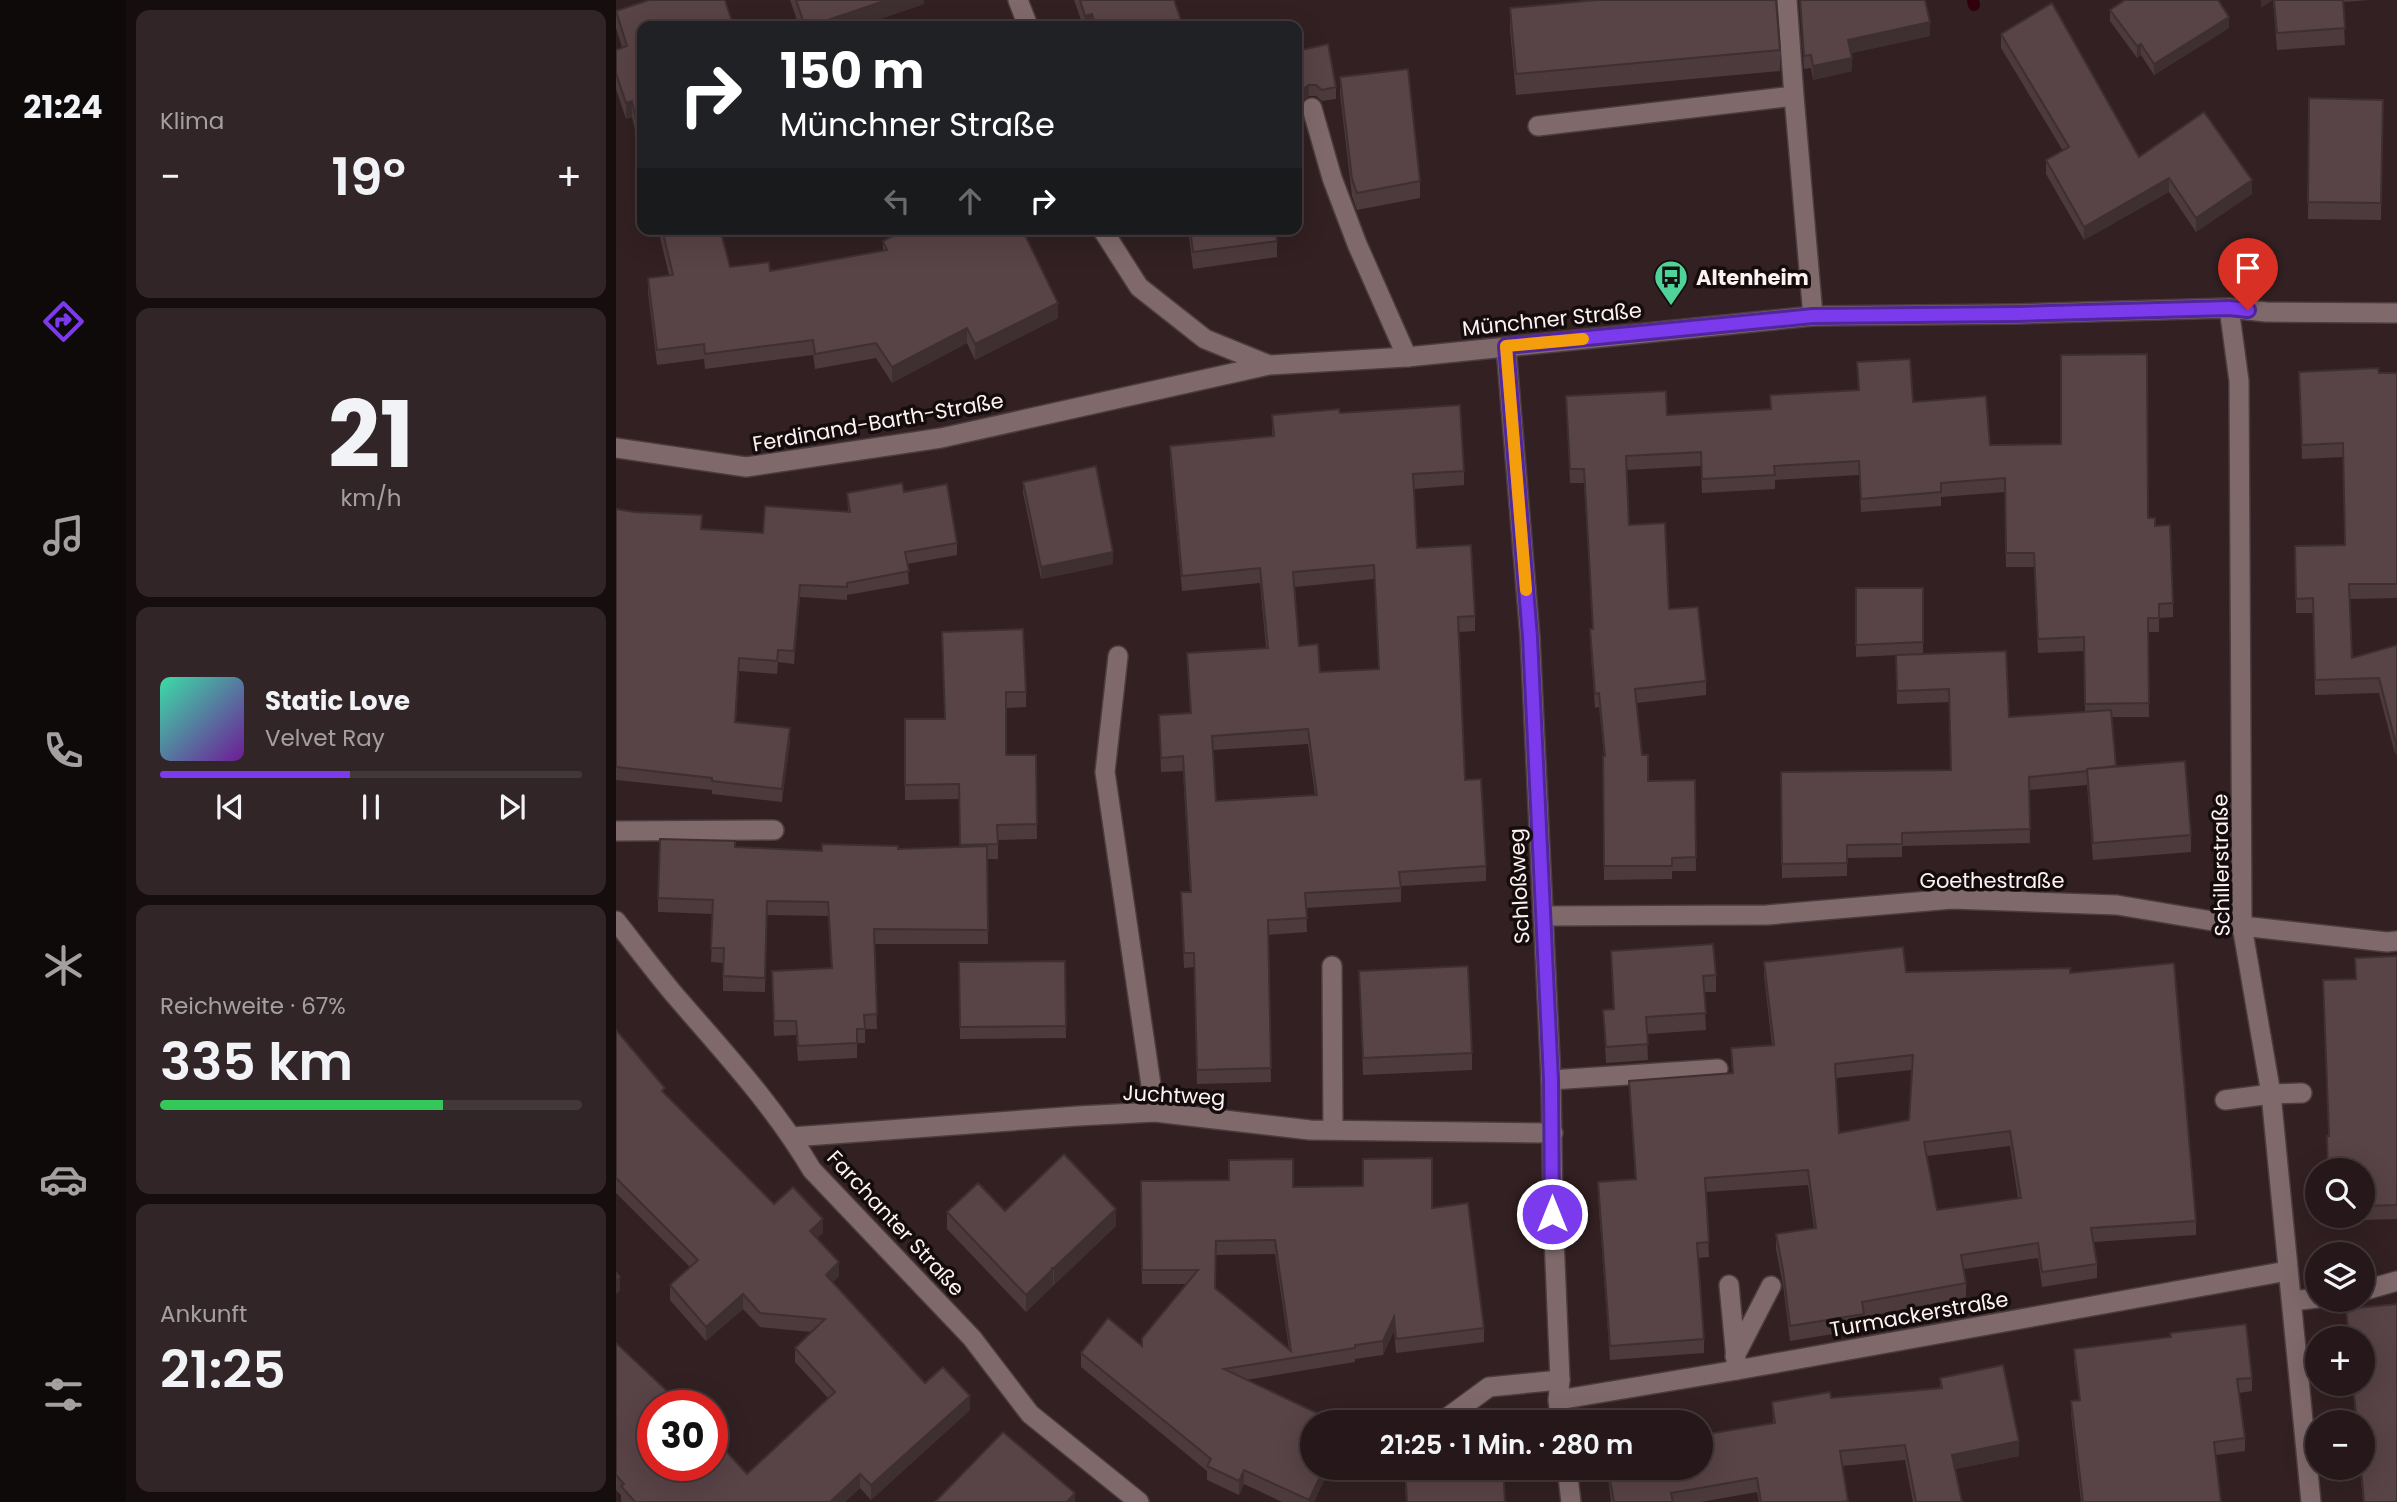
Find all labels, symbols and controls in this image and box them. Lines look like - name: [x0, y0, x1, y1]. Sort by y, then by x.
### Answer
- text: 150 m: [780, 37, 925, 105]
- icon: right: [665, 49, 756, 140]
- text: 21:24: [23, 84, 103, 129]
- text: Münchner Straße: [780, 102, 1055, 147]
- text: Klima: [160, 105, 224, 137]
- text: 19°: [331, 140, 406, 213]
- text: −: [160, 150, 181, 203]
- text: +: [556, 150, 582, 203]
- icon: left: [878, 182, 916, 220]
- icon: ahead: [951, 182, 989, 220]
- icon: right: [1024, 182, 1062, 220]
- pin: [2218, 238, 2278, 310]
- icon: arrive: [2229, 249, 2267, 287]
- bus stop icon: Altenheim: [1652, 258, 1690, 307]
- place label: Altenheim: [1696, 263, 1809, 292]
- street label: Münchner Straße: [1461, 295, 1643, 343]
- icon: directions: [39, 297, 88, 346]
- text: 21: [328, 371, 414, 499]
- street label: Ferdinand-Barth-Straße: [750, 386, 1006, 458]
- text: km/h: [340, 482, 402, 514]
- icon: music: [39, 511, 88, 560]
- text: Static Love: [265, 683, 410, 719]
- text: Velvet Ray: [265, 722, 385, 754]
- icon: phone: [39, 726, 88, 775]
- icon: previous: [211, 788, 249, 826]
- icon: pause: [352, 788, 390, 826]
- icon: next: [493, 788, 531, 826]
- street label: Schillerstraße: [2205, 793, 2237, 937]
- street label: Schloßweg: [1501, 827, 1537, 945]
- street label: Goethestraße: [1920, 866, 2064, 895]
- icon: climate: [39, 941, 88, 990]
- text: Reichweite · 67%: [160, 990, 346, 1022]
- text: 335 km: [160, 1025, 353, 1098]
- street label: Juchtweg: [1122, 1078, 1226, 1112]
- street label: Farchanter Straße: [821, 1144, 971, 1302]
- icon: car: [39, 1155, 88, 1204]
- map controls: [2305, 1158, 2375, 1480]
- button: search: [2305, 1158, 2375, 1228]
- position arrow: [1515, 1177, 1589, 1251]
- button: layers: [2305, 1242, 2375, 1312]
- street label: Turmackerstraße: [1827, 1284, 2011, 1344]
- text: Ankunft: [160, 1298, 247, 1330]
- button: +: [2305, 1326, 2375, 1396]
- text: 21:25: [160, 1333, 286, 1406]
- icon: filters: [39, 1370, 88, 1419]
- speed limit sign: 30: [637, 1390, 728, 1481]
- button: −: [2305, 1410, 2375, 1480]
- text: 21:25 · 1 Min. · 280 m: [1380, 1427, 1633, 1463]

